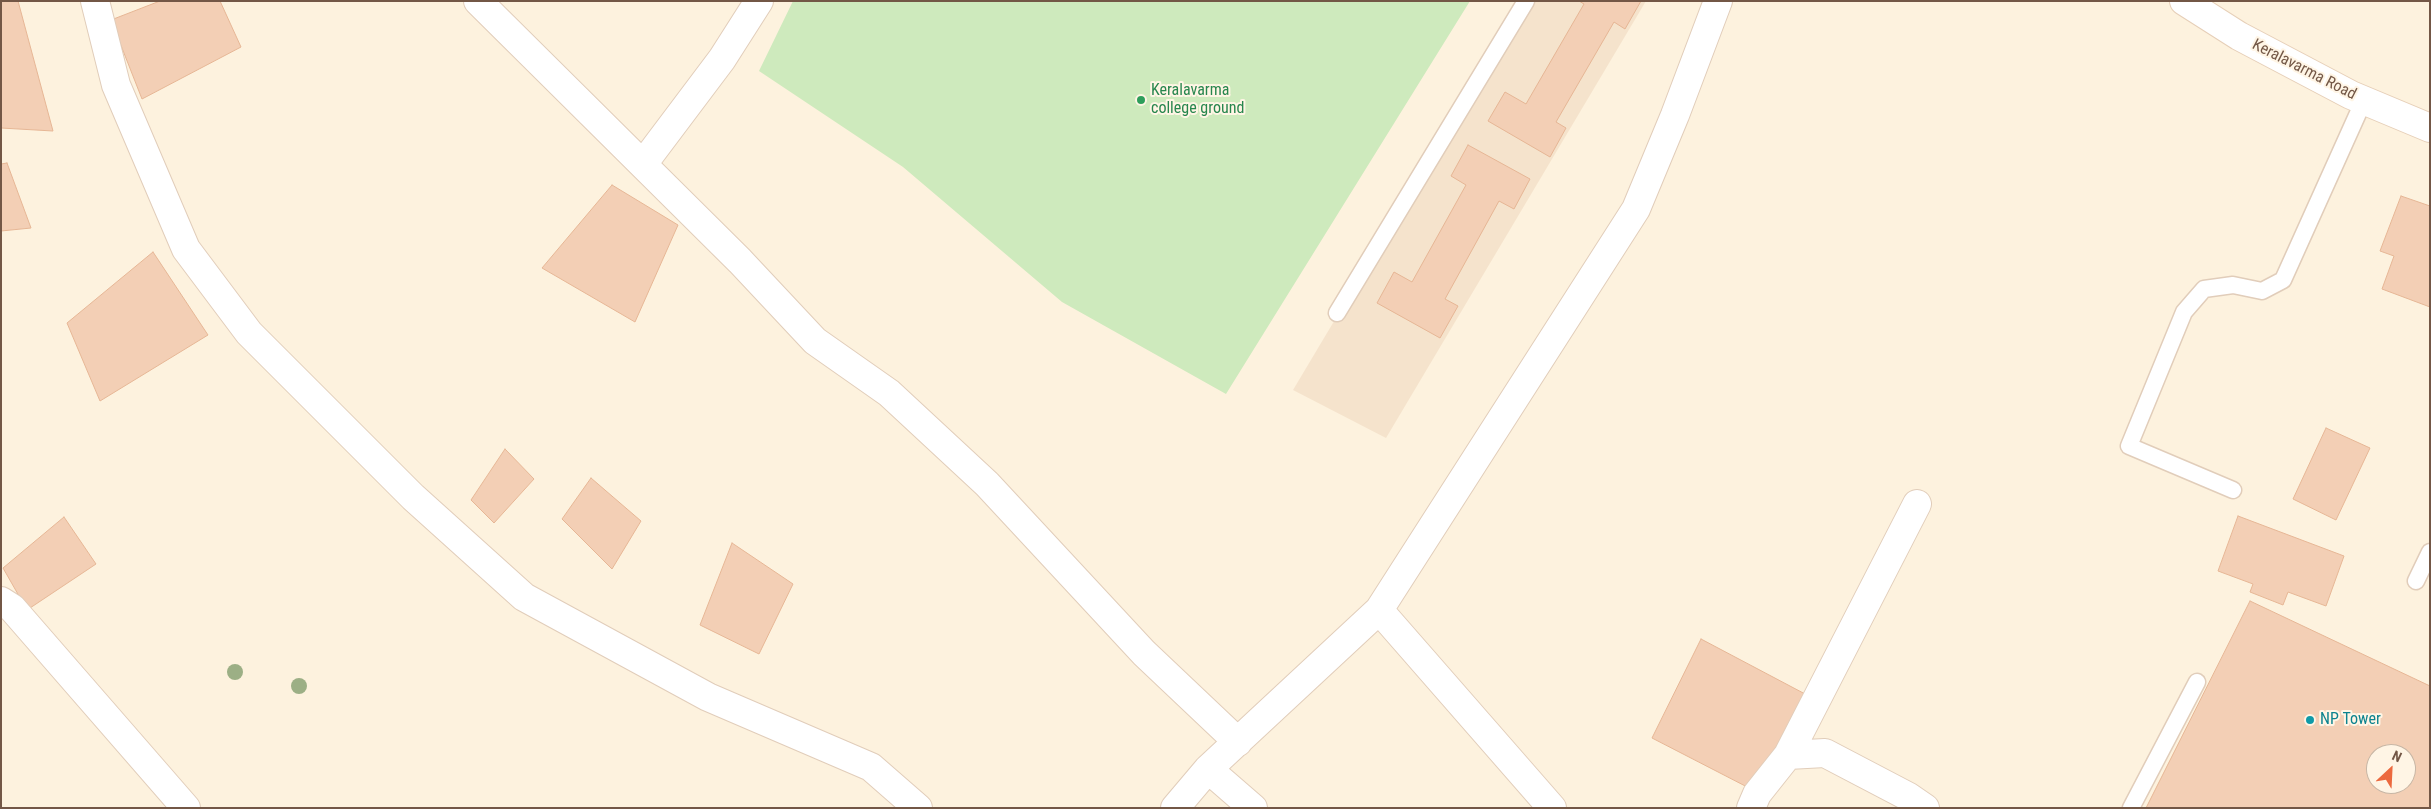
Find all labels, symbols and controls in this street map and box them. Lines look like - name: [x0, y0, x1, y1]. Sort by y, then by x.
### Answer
- street label: Keralavarma Road: [2249, 36, 2359, 104]
- place label: Keralavarma college ground: [1151, 81, 1244, 119]
- marker: Keralavarma college ground: [1135, 94, 1147, 106]
- place label: NP Tower: [2320, 710, 2381, 730]
- marker: NP Tower: [2304, 714, 2316, 726]
- north arrow: [2366, 744, 2416, 794]
- text: N: [2390, 747, 2404, 765]

